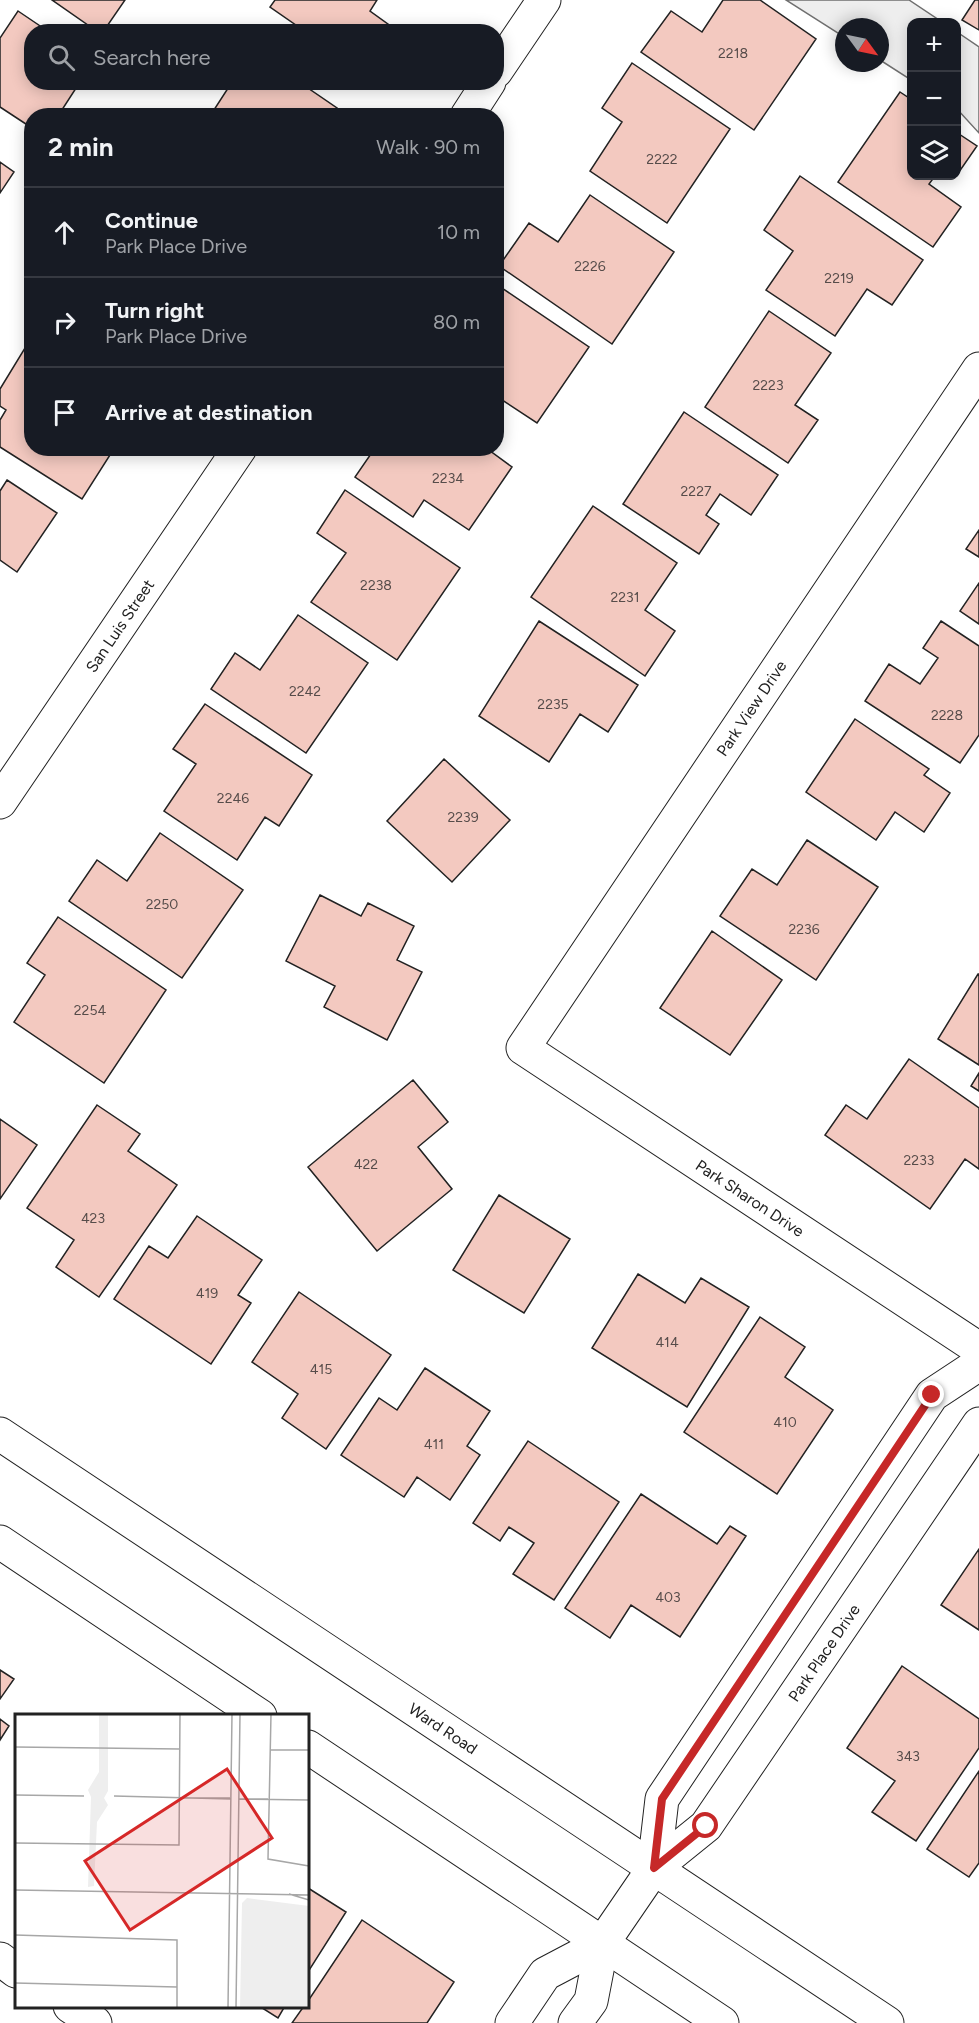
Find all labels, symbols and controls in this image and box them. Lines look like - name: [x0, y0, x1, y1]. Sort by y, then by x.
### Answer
- north arrow: [835, 18, 889, 72]
- map controls: [907, 18, 961, 180]
- button: +: [907, 18, 961, 72]
- search box: [24, 24, 504, 90]
- icon: search: [45, 41, 78, 74]
- text: Search here: [93, 44, 211, 71]
- house number: 2218: [718, 45, 748, 62]
- button: −: [907, 72, 961, 126]
- button: layers: [907, 126, 961, 180]
- text: 2 min: [48, 131, 114, 163]
- text: Walk · 90 m: [376, 135, 480, 159]
- house number: 2222: [646, 151, 678, 168]
- text: Continue: [105, 207, 198, 234]
- icon: ahead: [48, 216, 81, 249]
- text: 10 m: [437, 220, 480, 244]
- text: Park Place Drive: [105, 234, 247, 258]
- house number: 2226: [574, 258, 606, 275]
- house number: 2219: [824, 270, 854, 287]
- text: Turn right: [105, 297, 204, 324]
- icon: right: [48, 306, 81, 339]
- text: 80 m: [433, 310, 480, 334]
- text: Park Place Drive: [105, 324, 247, 348]
- house number: 2223: [752, 377, 784, 394]
- icon: arrive: [48, 396, 81, 429]
- text: Arrive at destination: [105, 399, 313, 426]
- house number: 2234: [432, 470, 464, 487]
- house number: 2227: [681, 483, 712, 500]
- street label: San Luis Street: [82, 576, 158, 676]
- house number: 2238: [360, 577, 392, 594]
- house number: 2231: [610, 589, 640, 606]
- street label: Park View Drive: [712, 657, 791, 760]
- house number: 2242: [289, 683, 321, 700]
- house number: 2235: [537, 696, 569, 713]
- house number: 2228: [931, 707, 963, 724]
- house number: 2246: [217, 790, 249, 807]
- house number: 2239: [447, 809, 479, 826]
- house number: 2250: [146, 896, 178, 913]
- house number: 2236: [788, 921, 820, 938]
- house number: 2254: [74, 1002, 106, 1019]
- house number: 2233: [904, 1152, 934, 1169]
- house number: 422: [354, 1156, 378, 1173]
- street label: Park Sharon Drive: [692, 1156, 808, 1241]
- house number: 423: [81, 1210, 105, 1227]
- house number: 419: [196, 1285, 218, 1302]
- house number: 414: [655, 1334, 679, 1351]
- house number: 415: [310, 1361, 332, 1378]
- route end: [918, 1381, 944, 1407]
- house number: 410: [773, 1414, 797, 1431]
- house number: 411: [424, 1436, 444, 1453]
- house number: 403: [655, 1589, 681, 1606]
- street label: Park Place Drive: [784, 1600, 864, 1705]
- street label: Ward Road: [405, 1699, 481, 1758]
- inset map: [15, 1714, 309, 2008]
- house number: 343: [896, 1748, 920, 1765]
- route start: [692, 1812, 718, 1838]

